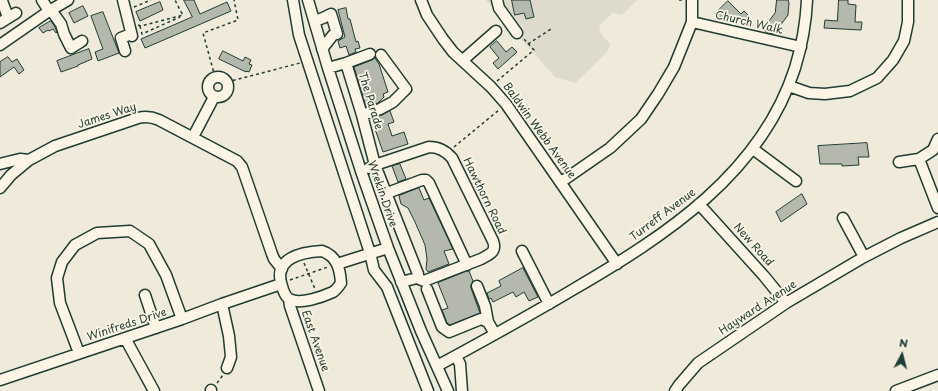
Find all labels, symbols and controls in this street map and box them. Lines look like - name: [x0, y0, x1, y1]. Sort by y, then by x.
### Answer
- street label: Church Walk: [714, 9, 784, 37]
- street label: The Parade: [355, 71, 385, 131]
- street label: Baldwin Webb Avenue: [500, 80, 578, 182]
- street label: James Way: [76, 100, 138, 132]
- street label: Hawthorn Road: [460, 155, 508, 237]
- street label: Wrekin Drive: [364, 159, 400, 229]
- street label: Turreff Avenue: [627, 186, 699, 244]
- street label: New Road: [730, 221, 776, 269]
- street label: Hayward Avenue: [717, 278, 799, 338]
- street label: Winifreds Drive: [86, 306, 168, 344]
- street label: East Avenue: [298, 309, 332, 373]
- text: N: [898, 334, 909, 352]
- north arrow: [882, 335, 922, 375]

